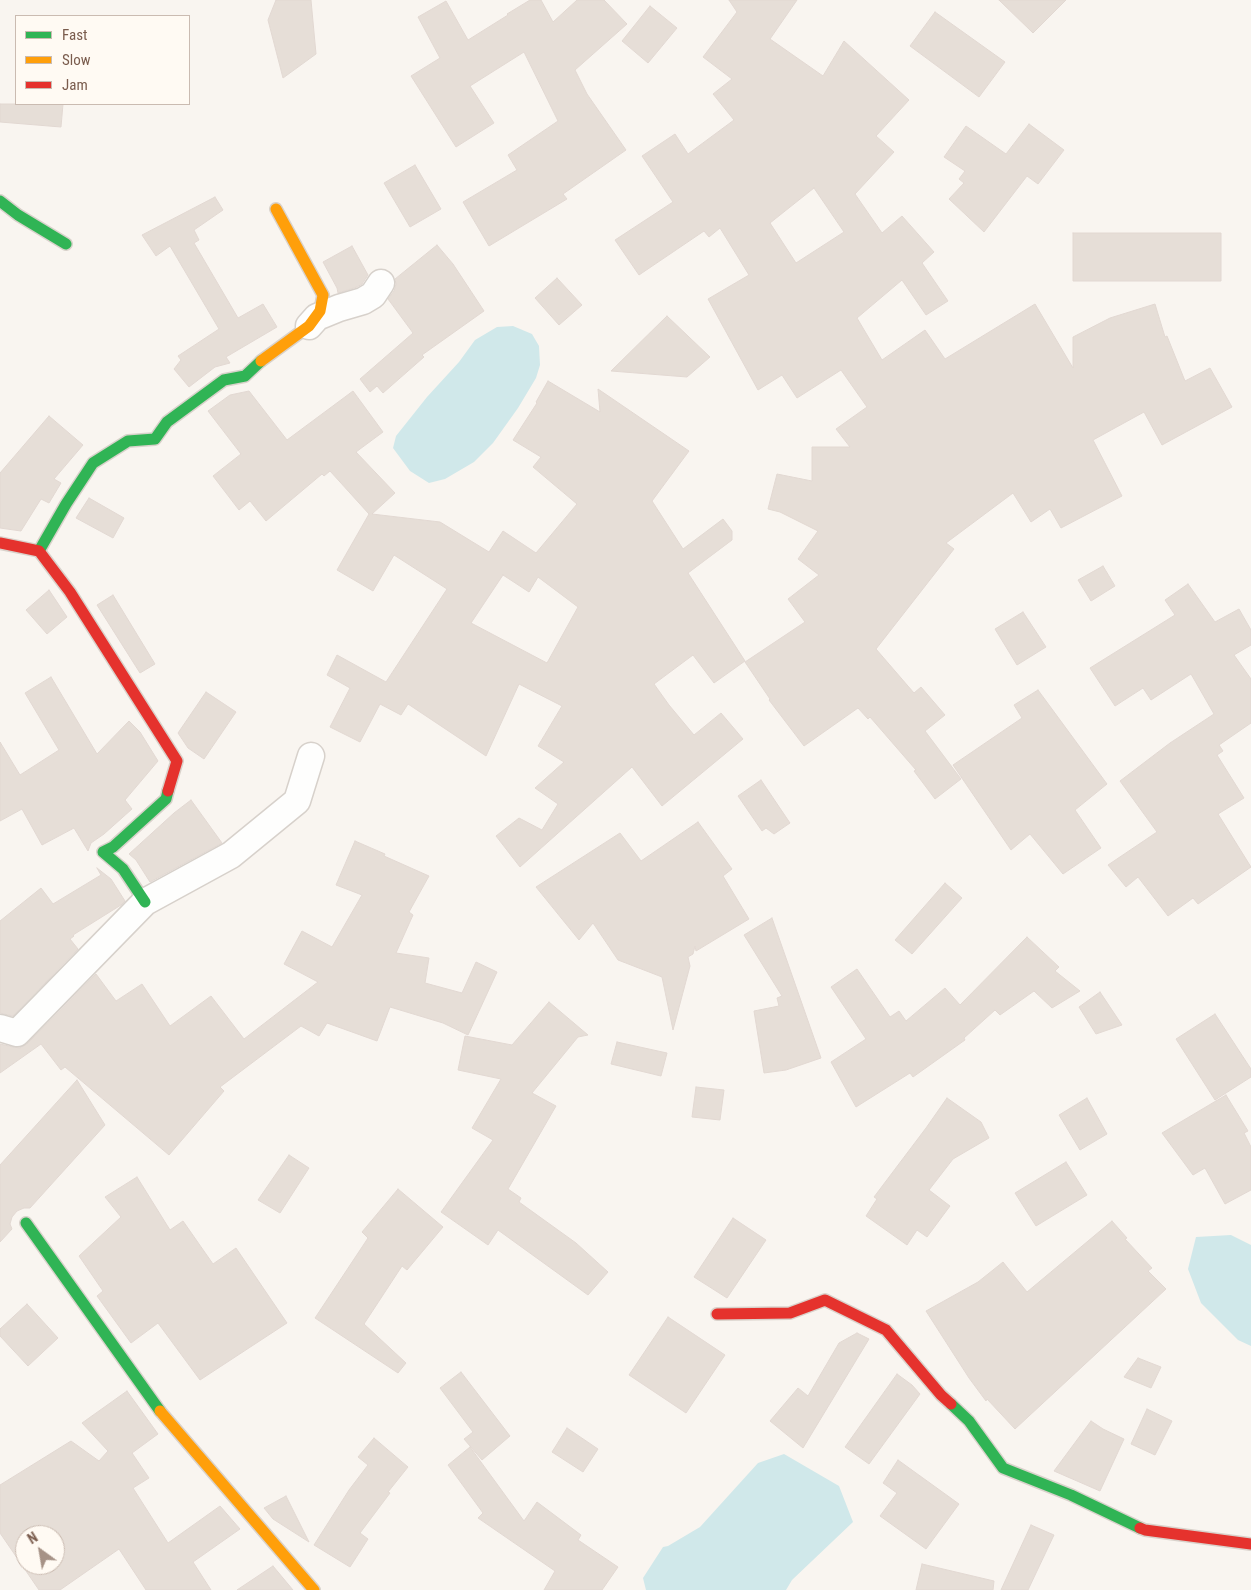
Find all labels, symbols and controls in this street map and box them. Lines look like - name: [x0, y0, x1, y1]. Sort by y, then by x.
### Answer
- legend: [15, 15, 190, 105]
- text: Fast: [62, 26, 87, 44]
- text: Slow: [62, 51, 91, 69]
- text: Jam: [62, 76, 88, 94]
- north arrow: [15, 1525, 65, 1575]
- text: N: [25, 1529, 40, 1547]

